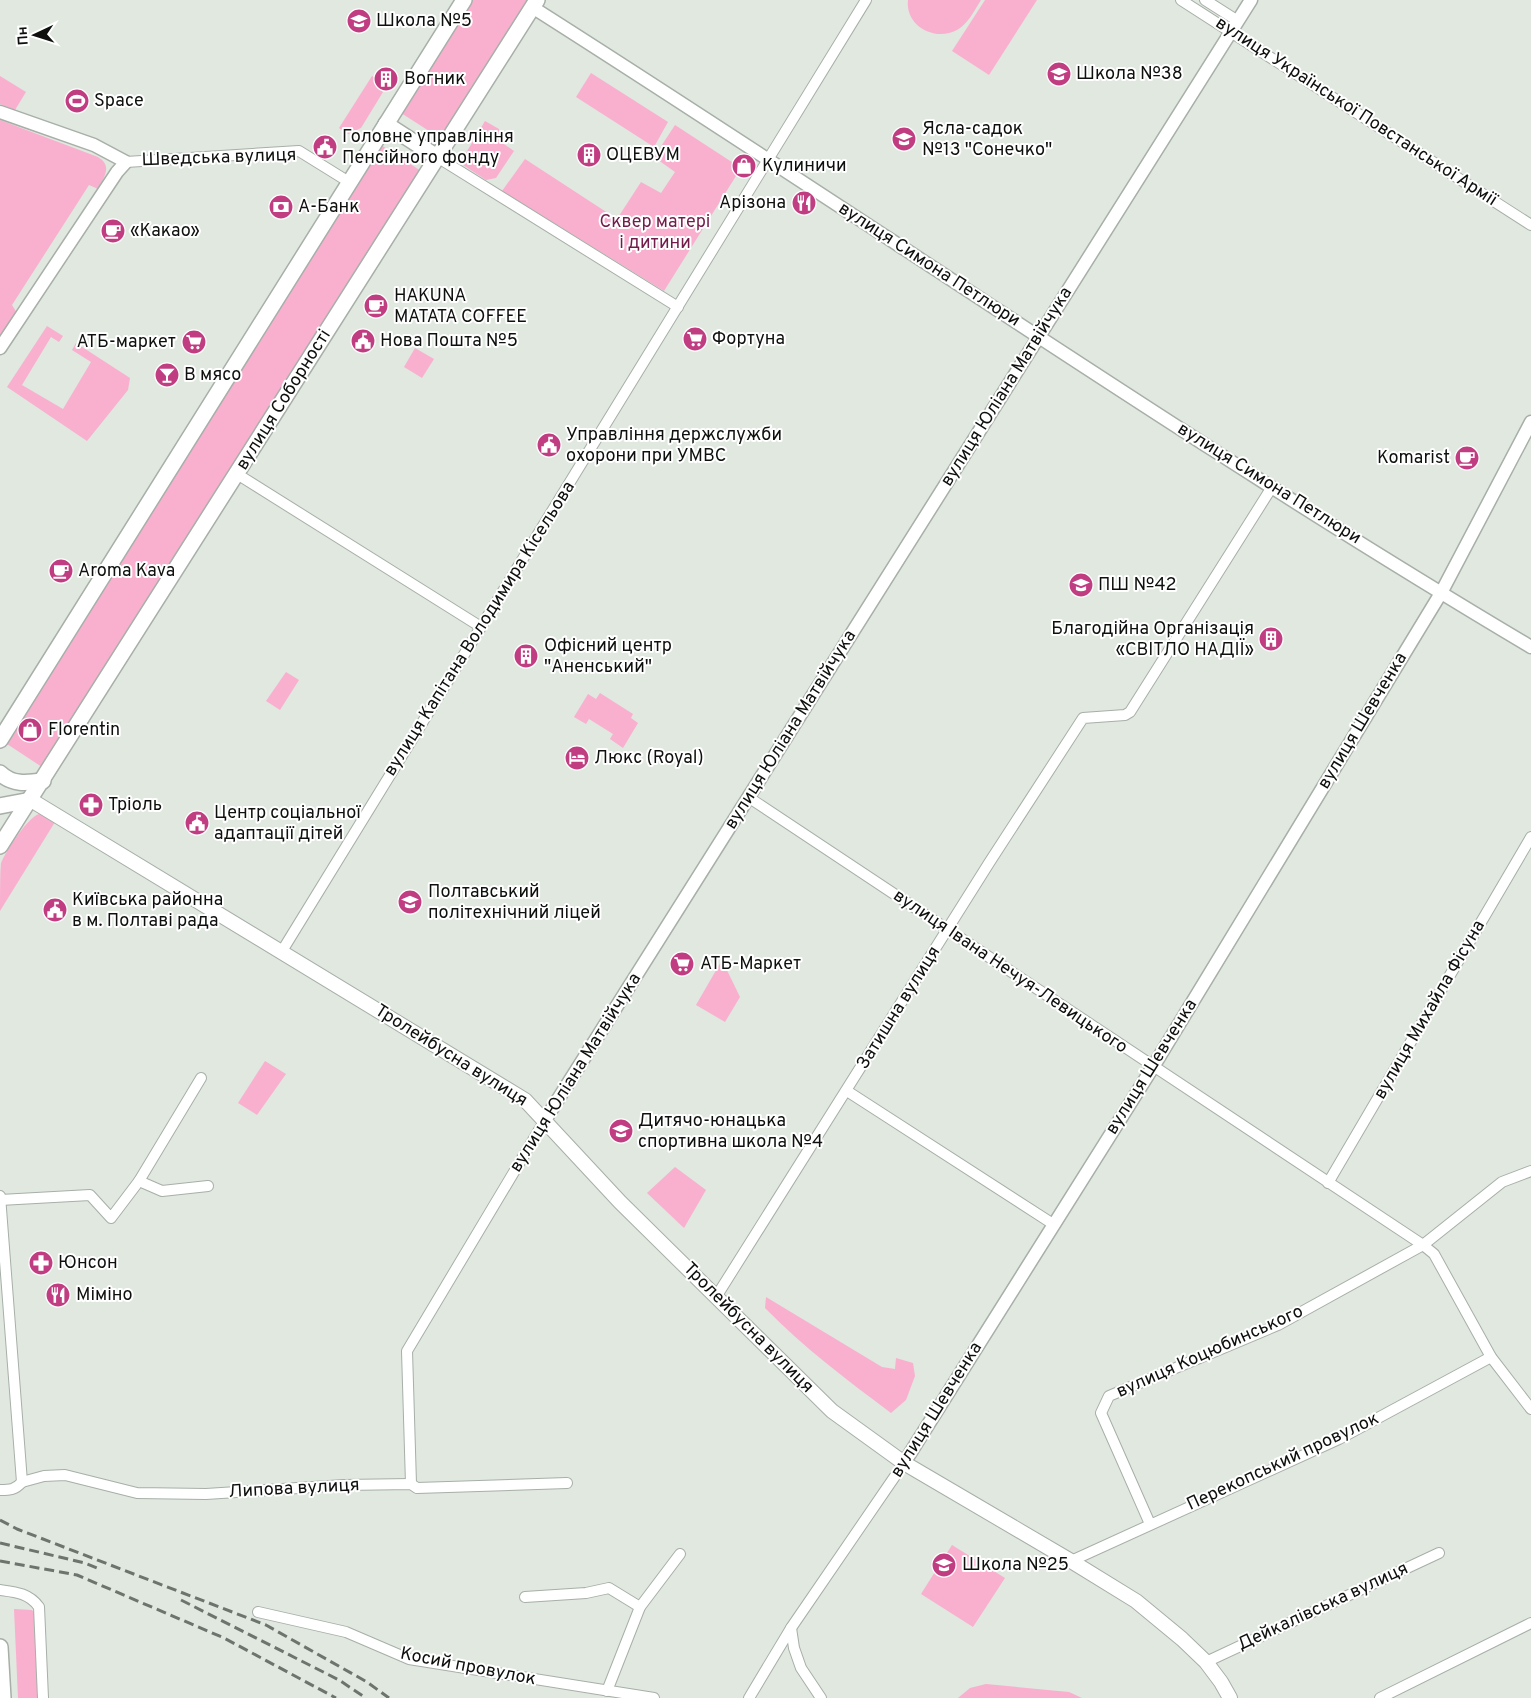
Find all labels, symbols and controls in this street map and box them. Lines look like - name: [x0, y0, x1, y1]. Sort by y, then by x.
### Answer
- school or university icon: Школа №5: [346, 8, 372, 34]
- north arrow: [10, 10, 60, 60]
- place label: Школа №5: [376, 10, 472, 33]
- street label: вулиця Української Повстанської Армії: [1211, 12, 1502, 212]
- text: Пн: [14, 26, 33, 46]
- school or university icon: Школа №38: [1046, 61, 1072, 87]
- place label: Школа №38: [1076, 63, 1183, 86]
- building icon: Вогник: [373, 66, 399, 92]
- place label: Вогник: [404, 68, 465, 91]
- sports icon: Space: [64, 88, 90, 114]
- place label: Space: [94, 90, 144, 113]
- place label: Ясла-садок №13 "Сонечко": [922, 118, 1052, 162]
- place label: Головне управління Пенсійного фонду: [342, 126, 514, 170]
- school or university icon: Ясла-садок №13 "Сонечко": [891, 126, 917, 152]
- public building icon: Головне управління Пенсійного фонду: [312, 134, 338, 160]
- building icon: ОЦЕВУМ: [576, 142, 602, 168]
- street label: Шведська вулиця: [141, 144, 297, 172]
- place label: ОЦЕВУМ: [606, 144, 680, 167]
- shop icon: Кулиничи: [731, 153, 757, 179]
- place label: Кулиничи: [762, 155, 847, 178]
- restaurant icon: Арізона: [791, 190, 817, 216]
- place label: Арізона: [719, 192, 786, 215]
- bank icon: А-Банк: [268, 194, 294, 220]
- place label: А-Банк: [298, 196, 360, 219]
- street label: вулиця Симона Петлюри: [834, 197, 1024, 333]
- park label: Сквер матері і дитини: [600, 211, 710, 255]
- cafe icon: «Какао»: [100, 218, 126, 244]
- place label: «Какао»: [130, 220, 200, 243]
- street label: вулиця Юліана Матвійчука: [936, 283, 1078, 491]
- place label: HAKUNA MATATA COFFEE: [394, 285, 527, 329]
- cafe icon: HAKUNA MATATA COFFEE: [363, 293, 389, 319]
- street label: вулиця Соборності: [231, 325, 337, 475]
- supermarket icon: Фортуна: [682, 326, 708, 352]
- public building icon: Нова Пошта №5: [350, 328, 376, 354]
- place label: Фортуна: [712, 328, 785, 351]
- supermarket icon: АТБ-маркет: [181, 329, 207, 355]
- place label: Нова Пошта №5: [380, 330, 518, 353]
- place label: АТБ-маркет: [76, 331, 176, 354]
- bar icon: В мясо: [154, 362, 180, 388]
- place label: В мясо: [184, 364, 241, 387]
- street label: вулиця Симона Петлюри: [1173, 418, 1365, 550]
- place label: Управління держслужби охорони при УМВС: [566, 424, 782, 468]
- public building icon: Управління держслужби охорони при УМВС: [536, 432, 562, 458]
- cafe icon: Komarist: [1454, 445, 1480, 471]
- place label: Komarist: [1377, 447, 1450, 470]
- street label: вулиця Капітана Володимира Кісельова: [379, 477, 581, 781]
- cafe icon: Aroma Kava: [48, 558, 74, 584]
- place label: Aroma Kava: [78, 560, 175, 583]
- school or university icon: ПШ №42: [1068, 572, 1094, 598]
- place label: ПШ №42: [1098, 574, 1177, 597]
- place label: Благодійна Організація «СВІТЛО НАДІЇ»: [1051, 618, 1254, 662]
- street label: вулиця Юліана Матвійчука: [720, 626, 862, 834]
- building icon: Благодійна Організація «СВІТЛО НАДІЇ»: [1258, 626, 1284, 652]
- place label: Офісний центр "Аненський": [544, 635, 672, 679]
- building icon: Офісний центр "Аненський": [513, 643, 539, 669]
- street label: вулиця Шевченка: [1313, 648, 1413, 794]
- shop icon: Florentin: [17, 717, 43, 743]
- place label: Florentin: [48, 719, 120, 742]
- hotel icon: Люкс (Royal): [564, 745, 590, 771]
- place label: Люкс (Royal): [594, 747, 704, 770]
- pharmacy icon: Тріоль: [78, 792, 104, 818]
- place label: Тріоль: [108, 794, 162, 817]
- place label: Центр соціальної адаптації дітей: [214, 802, 361, 846]
- public building icon: Центр соціальної адаптації дітей: [184, 810, 210, 836]
- place label: Полтавський політехнічний ліцей: [428, 881, 601, 925]
- street label: вулиця Івана Нечуя-Левицького: [888, 885, 1132, 1059]
- place label: Київська районна в м. Полтаві рада: [72, 889, 223, 933]
- school or university icon: Полтавський політехнічний ліцей: [397, 889, 423, 915]
- public building icon: Київська районна в м. Полтаві рада: [42, 897, 68, 923]
- street label: вулиця Михайла Фісуна: [1369, 916, 1491, 1104]
- street label: Затишна вулиця: [852, 942, 946, 1074]
- supermarket icon: АТБ-Маркет: [669, 951, 695, 977]
- place label: АТБ-Маркет: [700, 953, 801, 976]
- street label: вулиця Юліана Матвійчука: [505, 969, 647, 1177]
- street label: вулиця Шевченка: [1101, 995, 1203, 1139]
- street label: Тролейбусна вулиця: [370, 1000, 532, 1112]
- place label: Дитячо-юнацька спортивна школа №4: [638, 1110, 823, 1154]
- school or university icon: Дитячо-юнацька спортивна школа №4: [608, 1118, 634, 1144]
- pharmacy icon: Юнсон: [28, 1250, 54, 1276]
- place label: Юнсон: [58, 1252, 118, 1275]
- street label: Тролейбусна вулиця: [678, 1258, 818, 1398]
- restaurant icon: Міміно: [45, 1282, 71, 1308]
- place label: Міміно: [76, 1284, 133, 1307]
- street label: вулиця Коцюбинського: [1113, 1300, 1307, 1404]
- street label: вулиця Шевченка: [886, 1338, 988, 1482]
- street label: Перекопський провулок: [1183, 1407, 1383, 1517]
- street label: Липова вулиця: [228, 1474, 360, 1504]
- school or university icon: Школа №25: [931, 1552, 957, 1578]
- place label: Школа №25: [962, 1554, 1069, 1577]
- street label: Дейкалівська вулиця: [1234, 1557, 1412, 1657]
- street label: Косий провулок: [398, 1643, 538, 1691]

